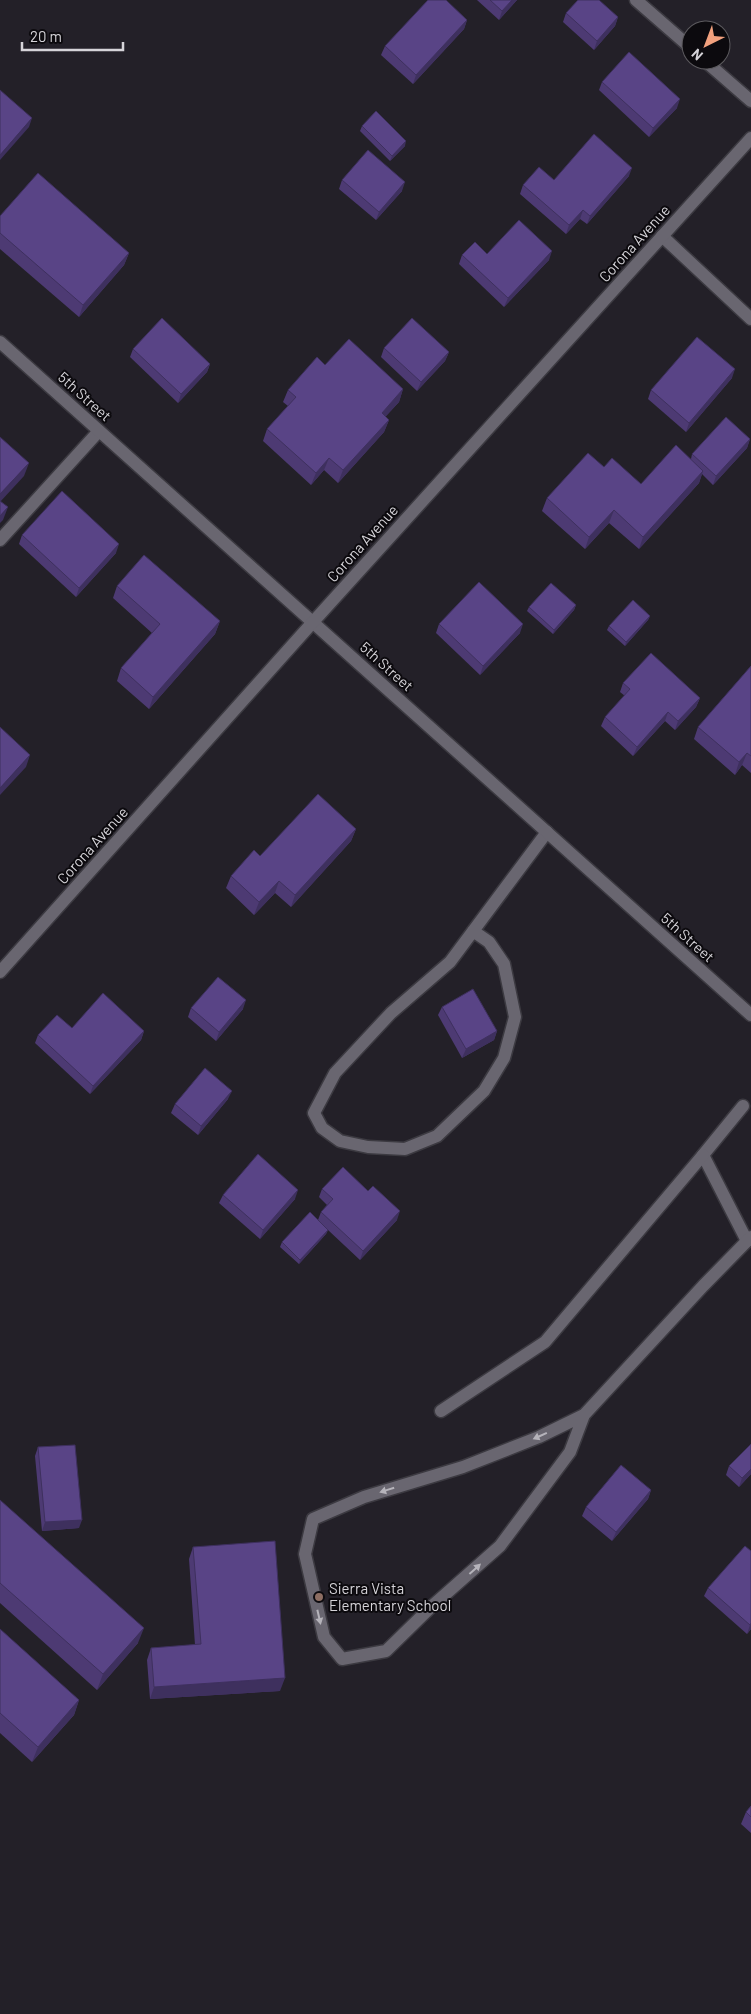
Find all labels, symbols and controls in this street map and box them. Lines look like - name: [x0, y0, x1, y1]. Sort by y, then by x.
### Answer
- scale bar: [22, 20, 124, 52]
- north arrow: [681, 20, 731, 70]
- text: 20 m: [30, 27, 62, 45]
- text: N: [688, 46, 706, 64]
- street label: Corona Avenue: [595, 201, 673, 285]
- street label: 5th Street: [55, 367, 115, 425]
- street label: Corona Avenue: [323, 501, 401, 585]
- street label: 5th Street: [357, 637, 417, 695]
- street label: Corona Avenue: [53, 803, 131, 887]
- street label: 5th Street: [658, 908, 718, 966]
- one-way arrow: [533, 1432, 547, 1440]
- one-way arrow: [379, 1487, 394, 1495]
- one-way arrow: [468, 1563, 480, 1575]
- place label: Sierra Vista Elementary School: [329, 1579, 451, 1614]
- marker: Sierra Vista Elementary School: [313, 1591, 325, 1603]
- one-way arrow: [315, 1609, 323, 1624]

